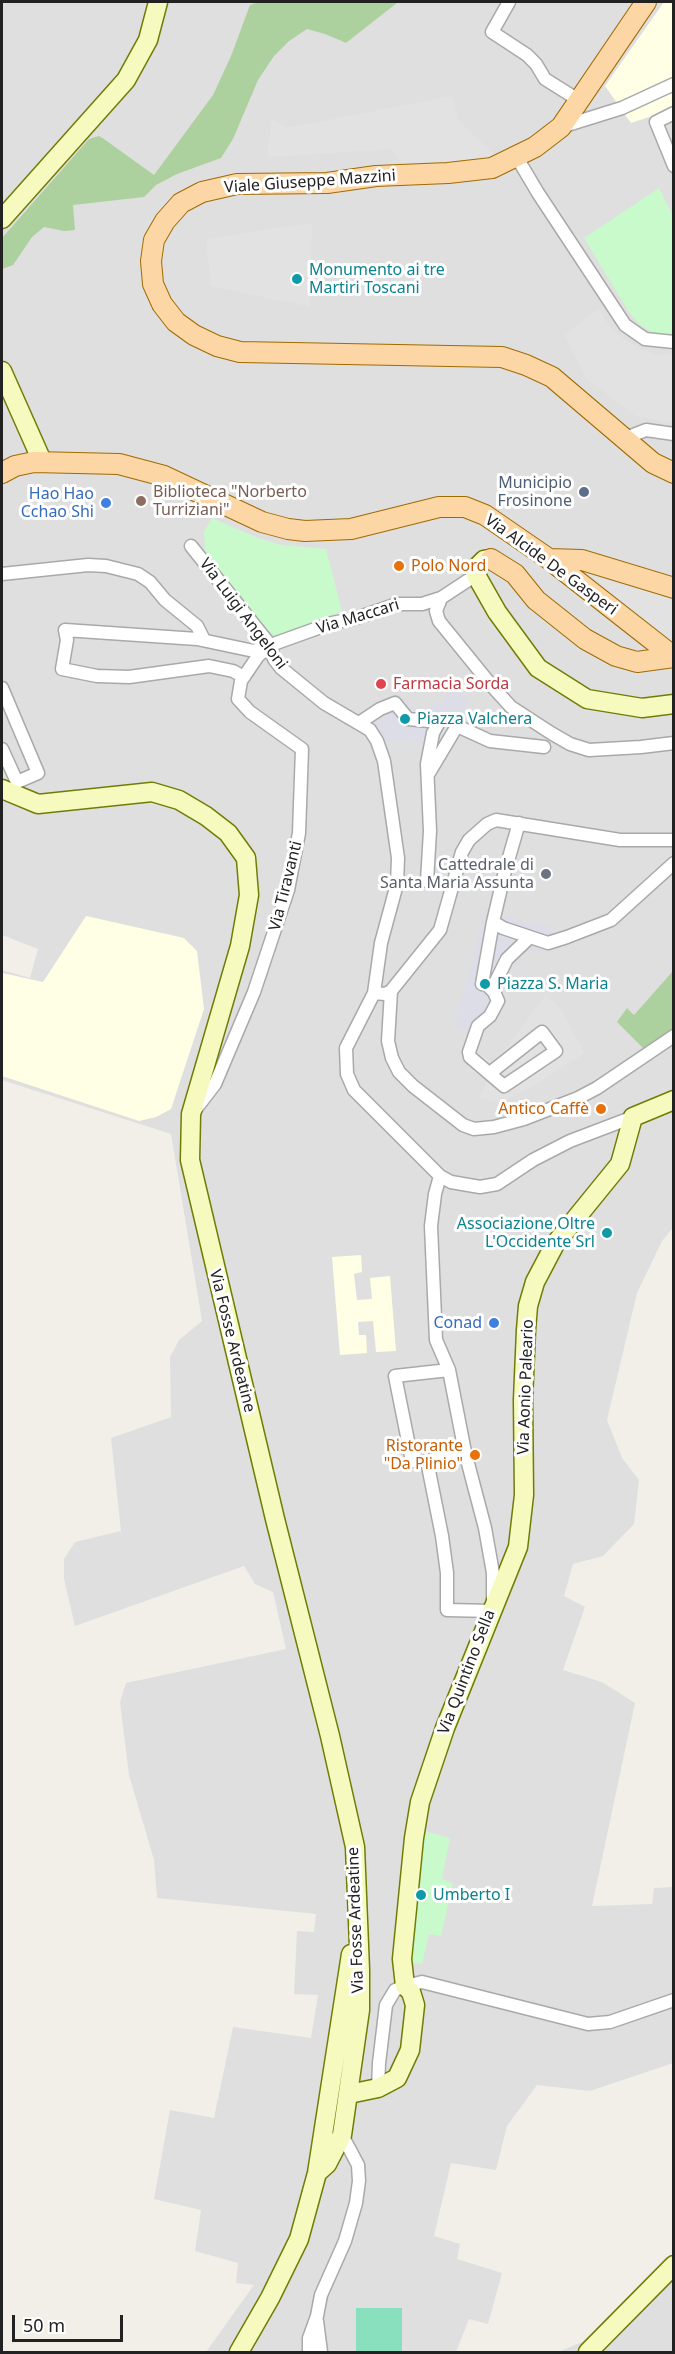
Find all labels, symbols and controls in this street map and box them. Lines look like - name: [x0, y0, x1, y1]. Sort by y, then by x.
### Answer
- street label: Viale Giuseppe Mazzini: [224, 166, 396, 198]
- place label: Monumento ai tre Martiri Toscani: [309, 260, 445, 298]
- marker: Monumento ai tre Martiri Toscani: [290, 272, 304, 286]
- place label: Municipio Frosinone: [497, 473, 572, 511]
- place label: Biblioteca "Norberto Turriziani": [153, 482, 307, 520]
- place label: Hao Hao Cchao Shi: [21, 484, 94, 522]
- marker: Municipio Frosinone: [577, 485, 591, 499]
- marker: Biblioteca "Norberto Turriziani": [134, 494, 148, 508]
- marker: Hao Hao Cchao Shi: [99, 496, 113, 510]
- street label: Via Alcide De Gasperi: [481, 511, 621, 619]
- street label: Via Luigi Angeloni: [195, 555, 291, 673]
- place label: Polo Nord: [411, 556, 486, 576]
- marker: Polo Nord: [392, 559, 406, 573]
- street label: Via Maccari: [314, 595, 402, 639]
- place label: Farmacia Sorda: [393, 674, 509, 694]
- marker: Farmacia Sorda: [374, 677, 388, 691]
- place label: Piazza Valchera: [417, 709, 532, 729]
- marker: Piazza Valchera: [398, 712, 412, 726]
- street label: Via Tiravanti: [266, 839, 306, 933]
- place label: Cattedrale di Santa Maria Assunta: [380, 855, 534, 893]
- marker: Cattedrale di Santa Maria Assunta: [539, 867, 553, 881]
- place label: Piazza S. Maria: [497, 974, 608, 994]
- marker: Piazza S. Maria: [478, 977, 492, 991]
- place label: Antico Caffè: [498, 1099, 589, 1119]
- marker: Antico Caffè: [594, 1102, 608, 1116]
- place label: Associazione Oltre L'Occidente Srl: [457, 1214, 595, 1252]
- marker: Associazione Oltre L'Occidente Srl: [600, 1226, 614, 1240]
- street label: Via Fosse Ardeatine: [205, 1268, 259, 1414]
- place label: Conad: [434, 1313, 482, 1333]
- marker: Conad: [487, 1316, 501, 1330]
- street label: Via Aonio Paleario: [514, 1319, 538, 1455]
- place label: Ristorante "Da Plinio": [384, 1436, 463, 1474]
- marker: Ristorante "Da Plinio": [468, 1448, 482, 1462]
- street label: Via Quintino Sella: [434, 1607, 500, 1737]
- street label: Via Fosse Ardeatine: [344, 1846, 368, 1994]
- place label: Umberto I: [433, 1885, 510, 1905]
- marker: Umberto I: [414, 1888, 428, 1902]
- scale bar: [15, 2303, 126, 2341]
- text: 50 m: [23, 2313, 65, 2337]

